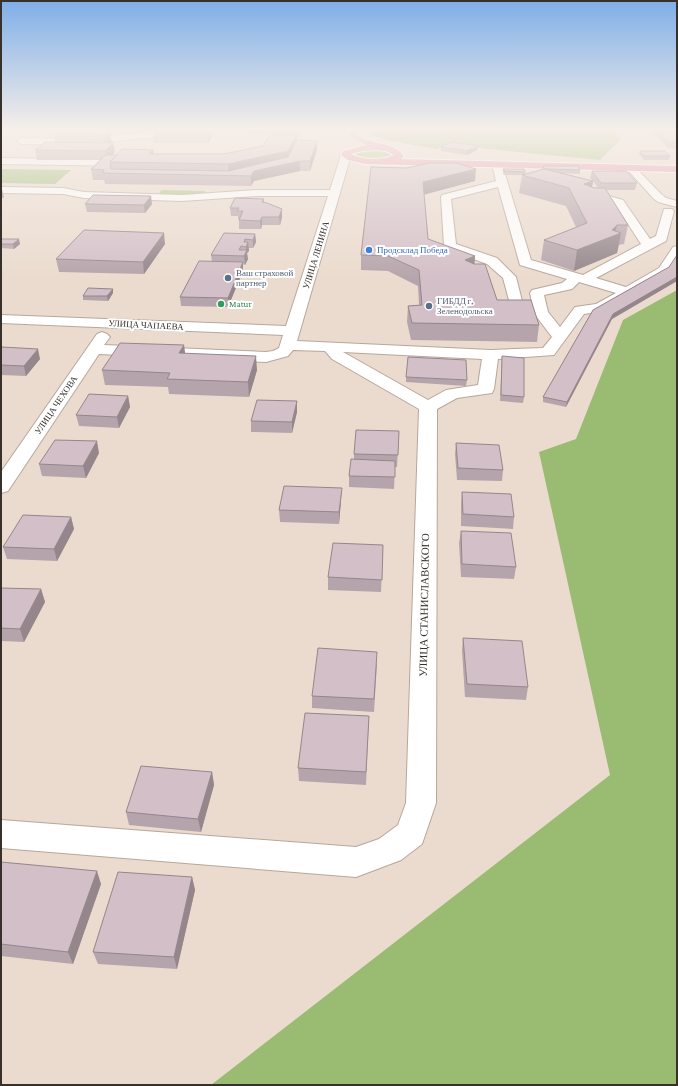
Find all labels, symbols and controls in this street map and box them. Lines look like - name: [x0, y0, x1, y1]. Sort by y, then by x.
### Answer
- street label: УЛИЦА ЛЕНИНА: [301, 219, 331, 290]
- marker: Продсклад Победа: [364, 245, 374, 255]
- place label: Продсклад Победа: [377, 245, 448, 255]
- place label: Ваш страховой партнер: [236, 268, 293, 288]
- marker: Ваш страховой партнер: [223, 273, 233, 283]
- place label: ГИБДД г. Зеленодольска: [437, 296, 493, 316]
- marker: Matur: [216, 299, 226, 309]
- place label: Matur: [229, 299, 252, 309]
- marker: ГИБДД г. Зеленодольска: [424, 301, 434, 311]
- street label: УЛИЦА ЧАПАЕВА: [108, 318, 184, 332]
- street label: УЛИЦА ЧЕХОВА: [33, 373, 80, 436]
- street label: УЛИЦА СТАНИСЛАВСКОГО: [417, 533, 431, 677]

